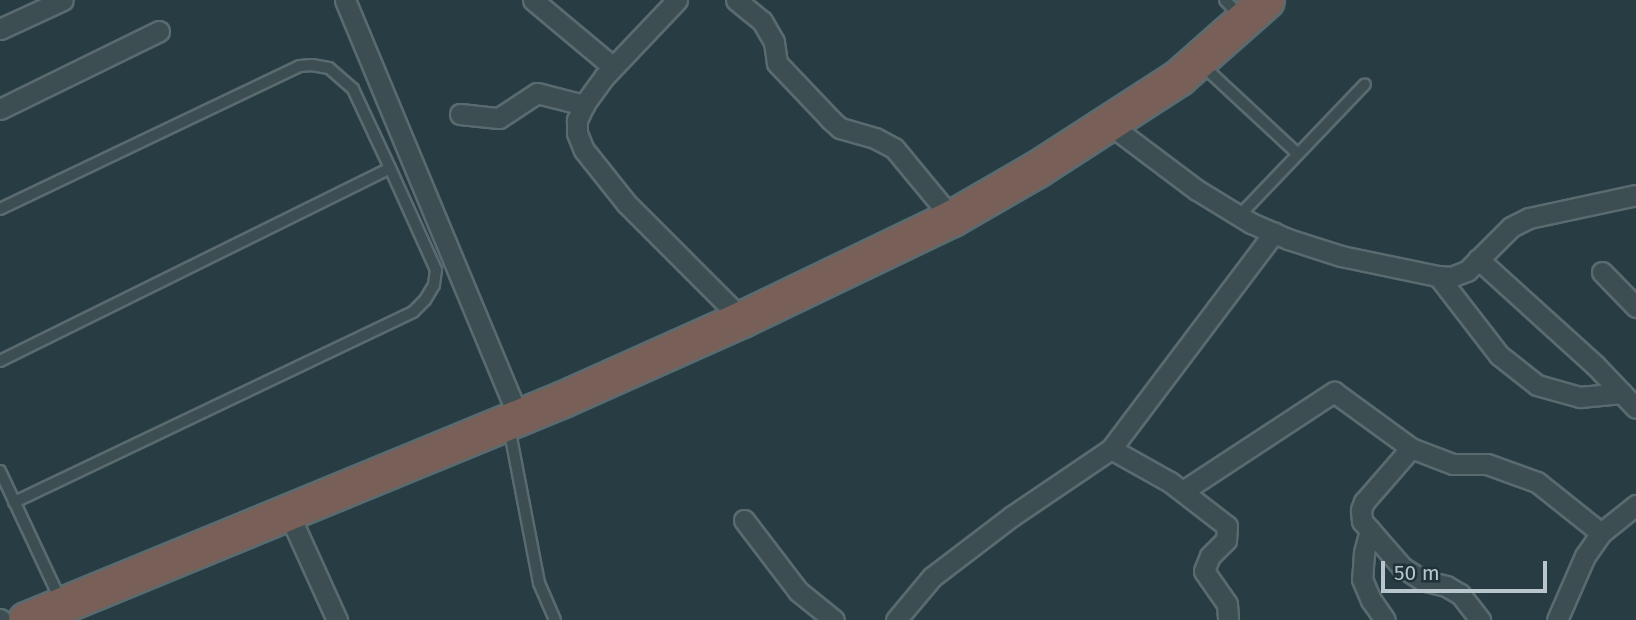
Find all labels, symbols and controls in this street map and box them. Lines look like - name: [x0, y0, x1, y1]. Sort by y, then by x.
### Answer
- scale bar: [1384, 546, 1550, 590]
- text: 50 m: [1394, 560, 1440, 586]

